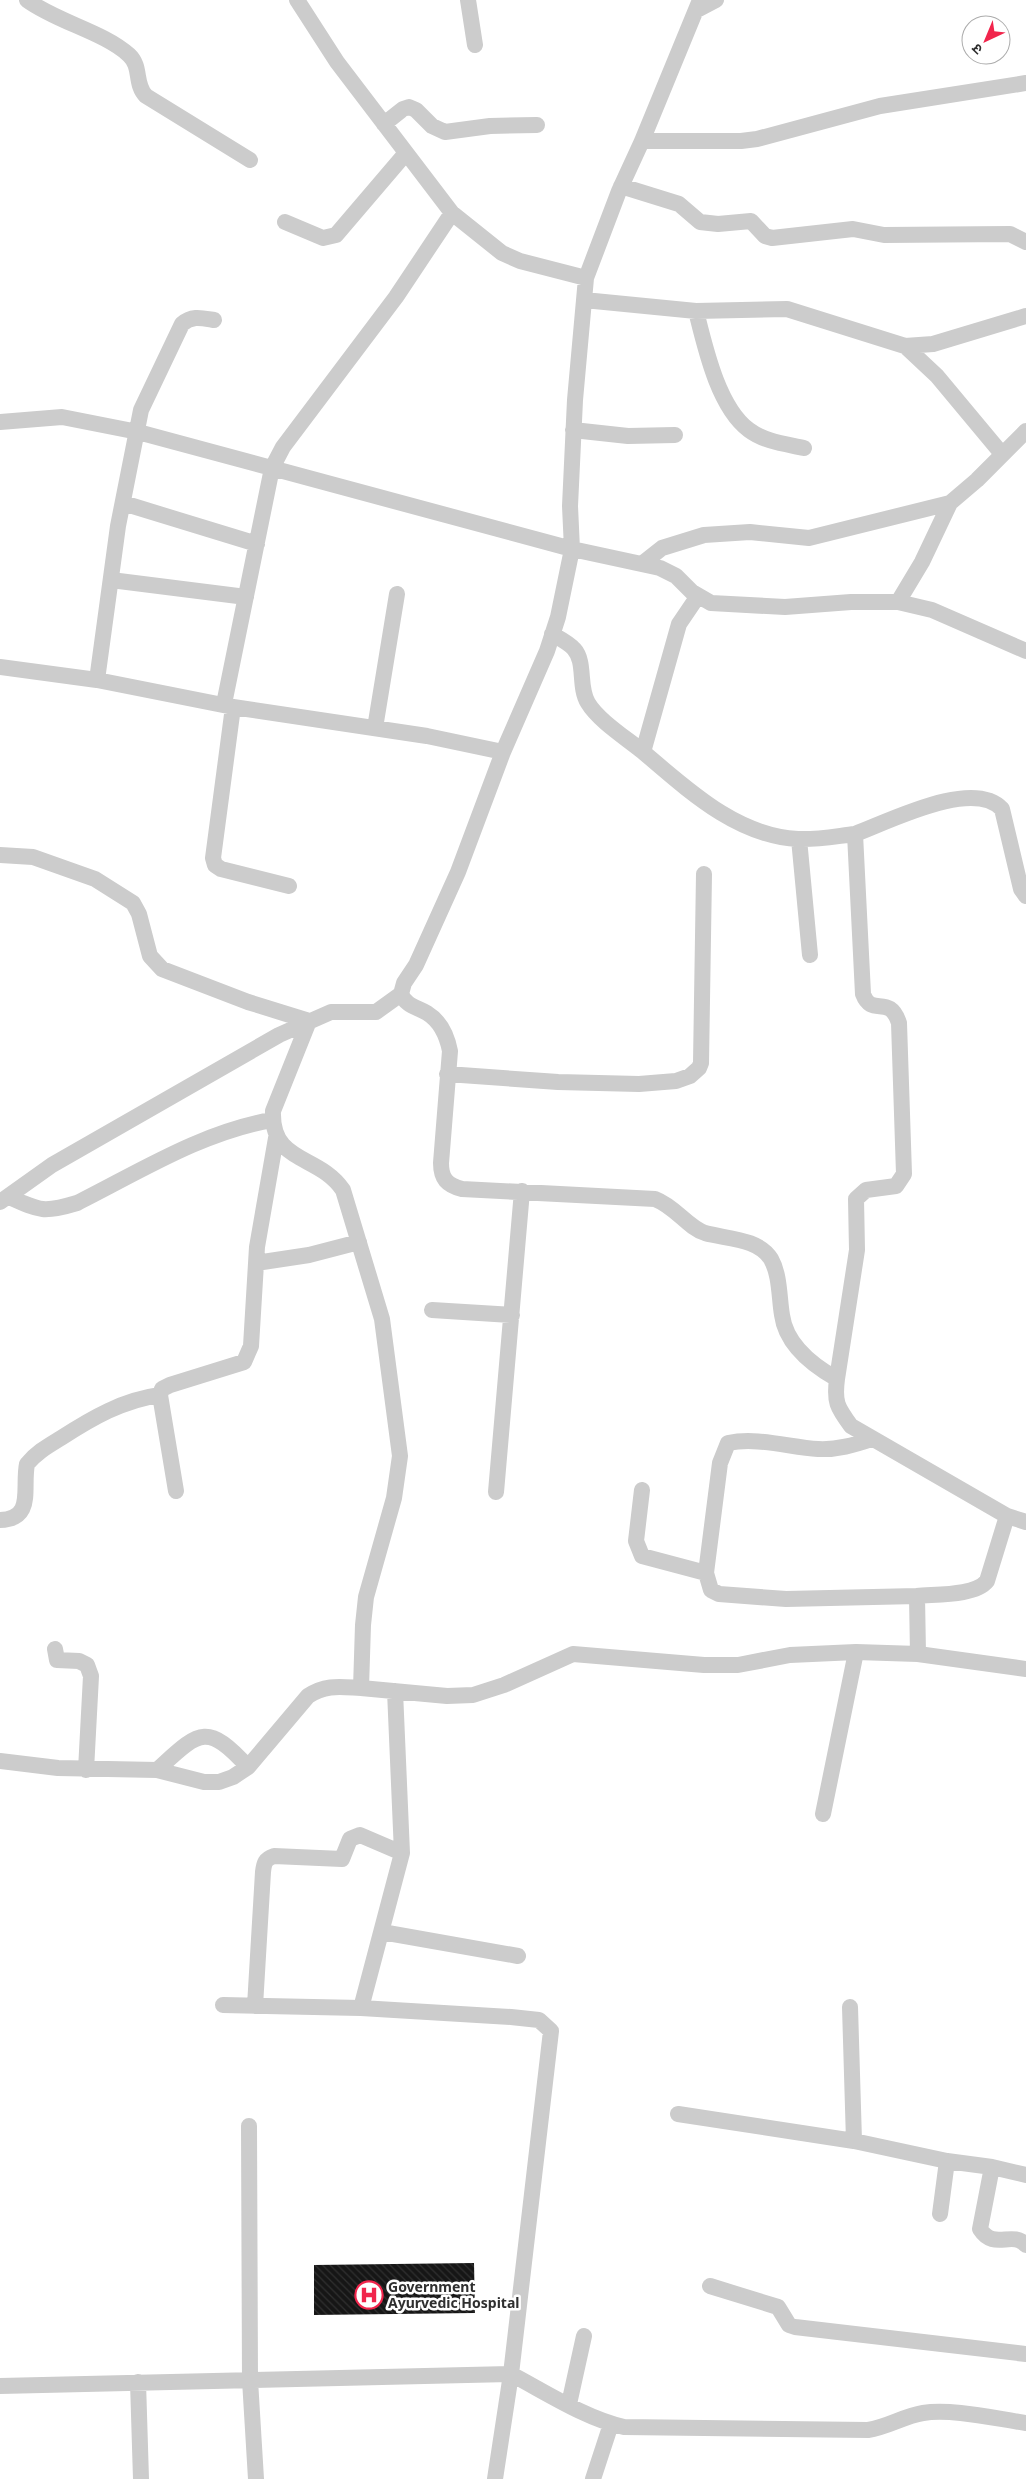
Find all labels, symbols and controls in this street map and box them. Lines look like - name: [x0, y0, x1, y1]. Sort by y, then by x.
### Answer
- north arrow: [961, 15, 1011, 65]
- text: उ: [966, 39, 986, 59]
- place label: Government Ayurvedic Hospital: [388, 2277, 519, 2312]
- hospital icon: Government Ayurvedic Hospital: [354, 2280, 384, 2310]

